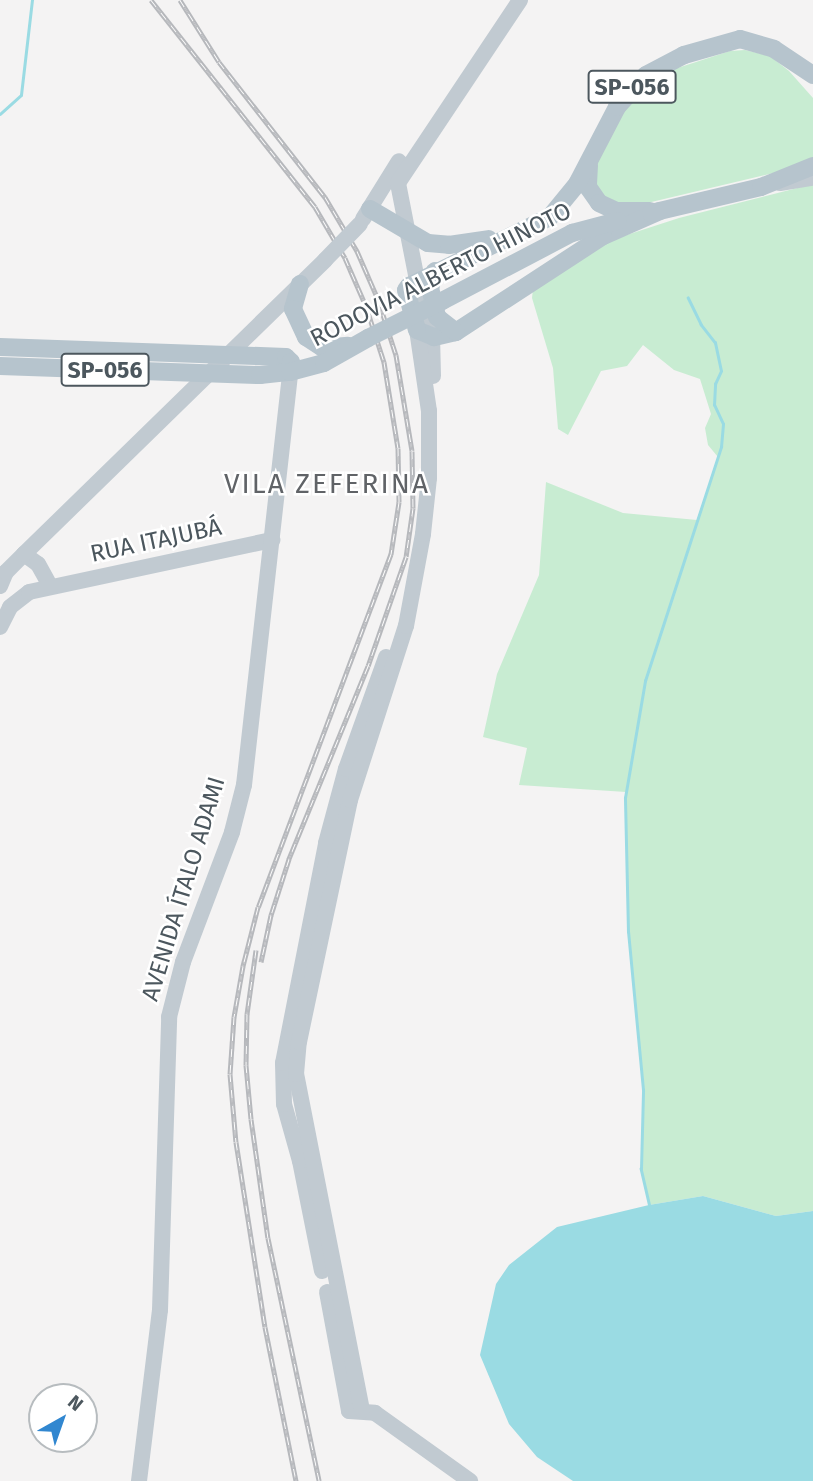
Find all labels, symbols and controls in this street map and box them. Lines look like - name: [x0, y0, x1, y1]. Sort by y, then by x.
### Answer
- road number: SP-056: [586, 68, 678, 106]
- street label: RODOVIA ALBERTO HINOTO: [306, 197, 576, 353]
- road number: SP-056: [60, 350, 150, 390]
- district label: VILA ZEFERINA: [226, 467, 428, 501]
- street label: RUA ITAJUBÁ: [88, 513, 224, 569]
- street label: AVENIDA ÍTALO ADAMI: [136, 773, 232, 1005]
- north arrow: [28, 1383, 98, 1453]
- text: N: [63, 1390, 88, 1416]

